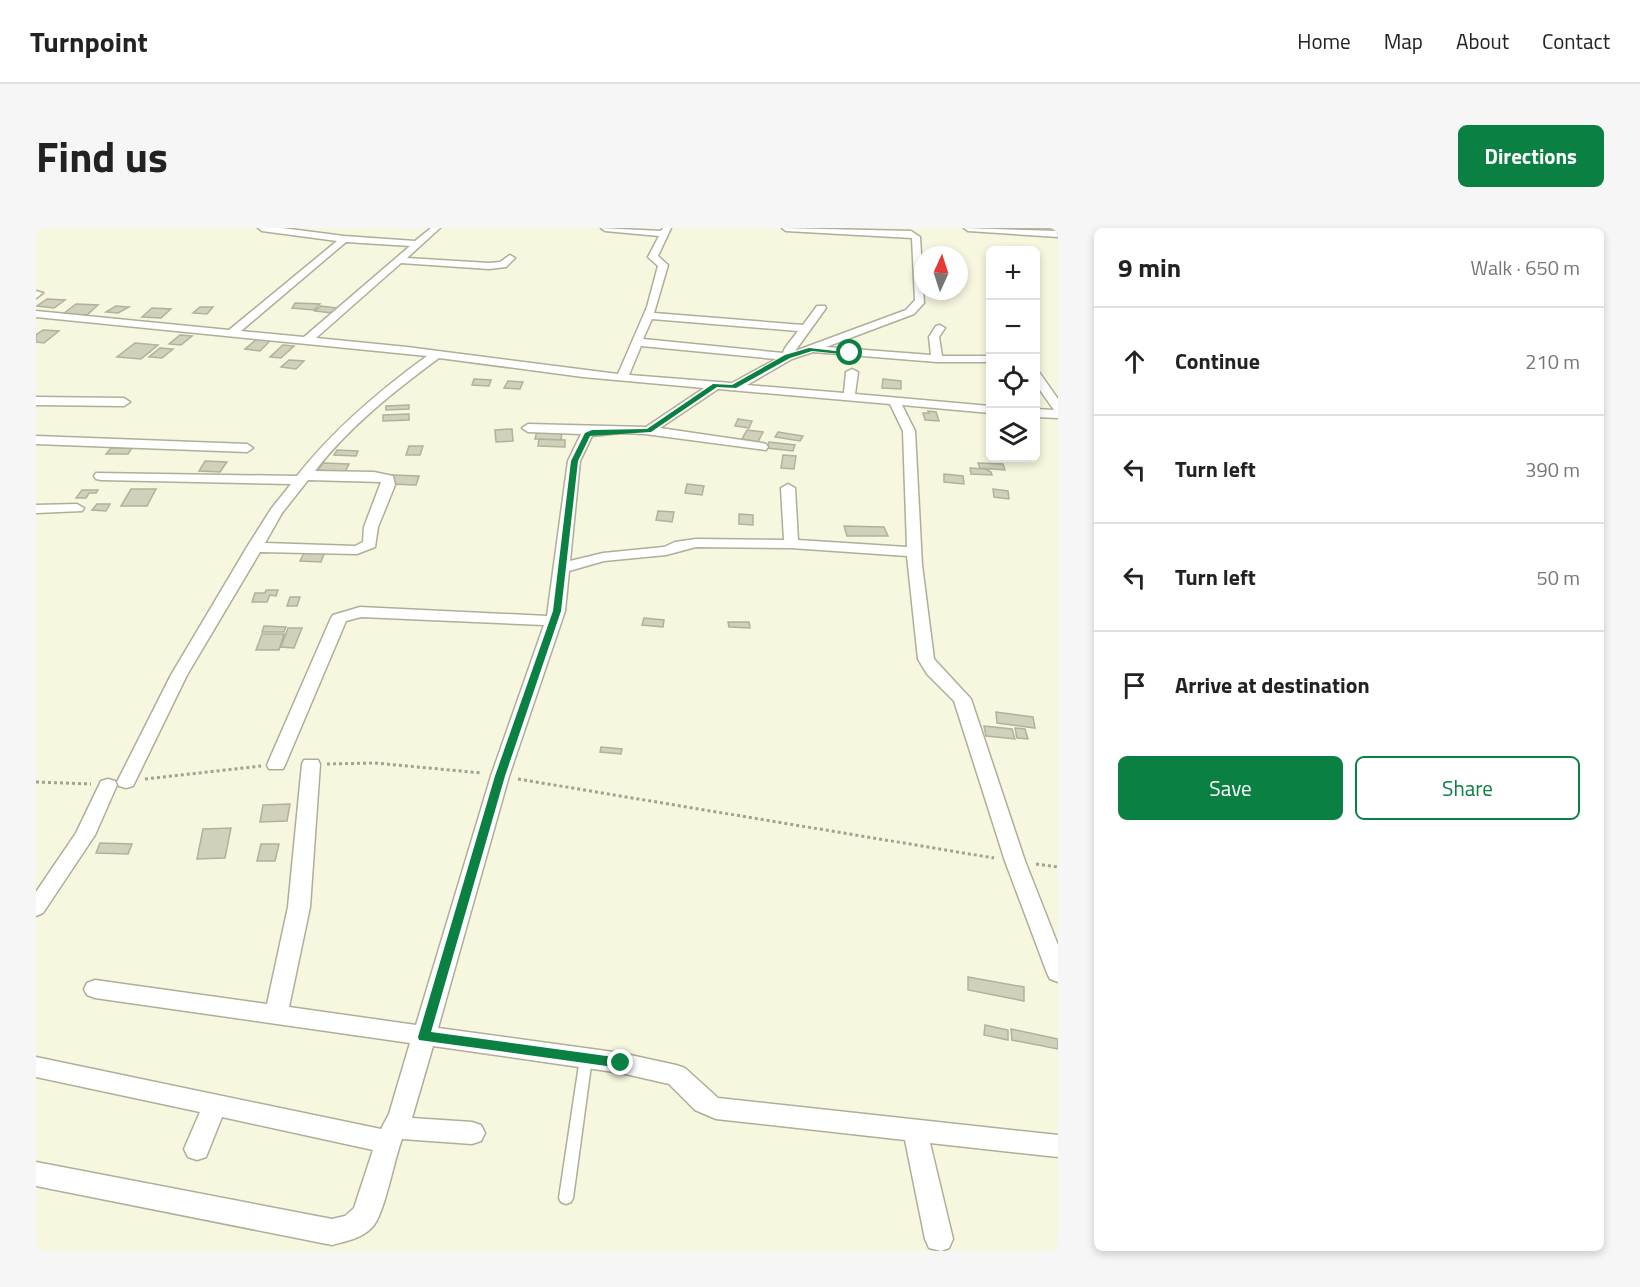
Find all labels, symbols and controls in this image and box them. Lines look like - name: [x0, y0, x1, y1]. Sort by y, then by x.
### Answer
- text: Turnpoint: [30, 20, 148, 63]
- text: Home: [1297, 25, 1351, 57]
- text: Map: [1384, 25, 1423, 57]
- text: About: [1456, 25, 1509, 57]
- text: Contact: [1542, 25, 1610, 57]
- text: Find us: [36, 124, 168, 188]
- button: Directions: [1458, 125, 1604, 187]
- north arrow: [914, 246, 968, 300]
- map controls: [986, 246, 1040, 462]
- button: +: [986, 246, 1040, 300]
- text: 9 min: [1118, 248, 1181, 287]
- text: Walk · 650 m: [1471, 252, 1580, 283]
- button: −: [986, 300, 1040, 354]
- route start: [836, 339, 862, 365]
- text: Continue: [1175, 344, 1260, 378]
- icon: ahead: [1118, 345, 1151, 378]
- text: 210 m: [1525, 346, 1580, 377]
- button: locate: [986, 354, 1040, 408]
- button: layers: [986, 408, 1040, 462]
- text: Turn left: [1175, 452, 1256, 486]
- icon: left: [1118, 453, 1151, 486]
- text: 390 m: [1525, 454, 1580, 485]
- text: Turn left: [1175, 560, 1256, 594]
- icon: left: [1118, 561, 1151, 594]
- text: 50 m: [1536, 562, 1580, 593]
- text: Arrive at destination: [1175, 668, 1370, 702]
- icon: arrive: [1118, 669, 1151, 702]
- button: Save: [1118, 756, 1343, 820]
- button: Share: [1355, 756, 1580, 820]
- route end: [607, 1049, 633, 1075]

